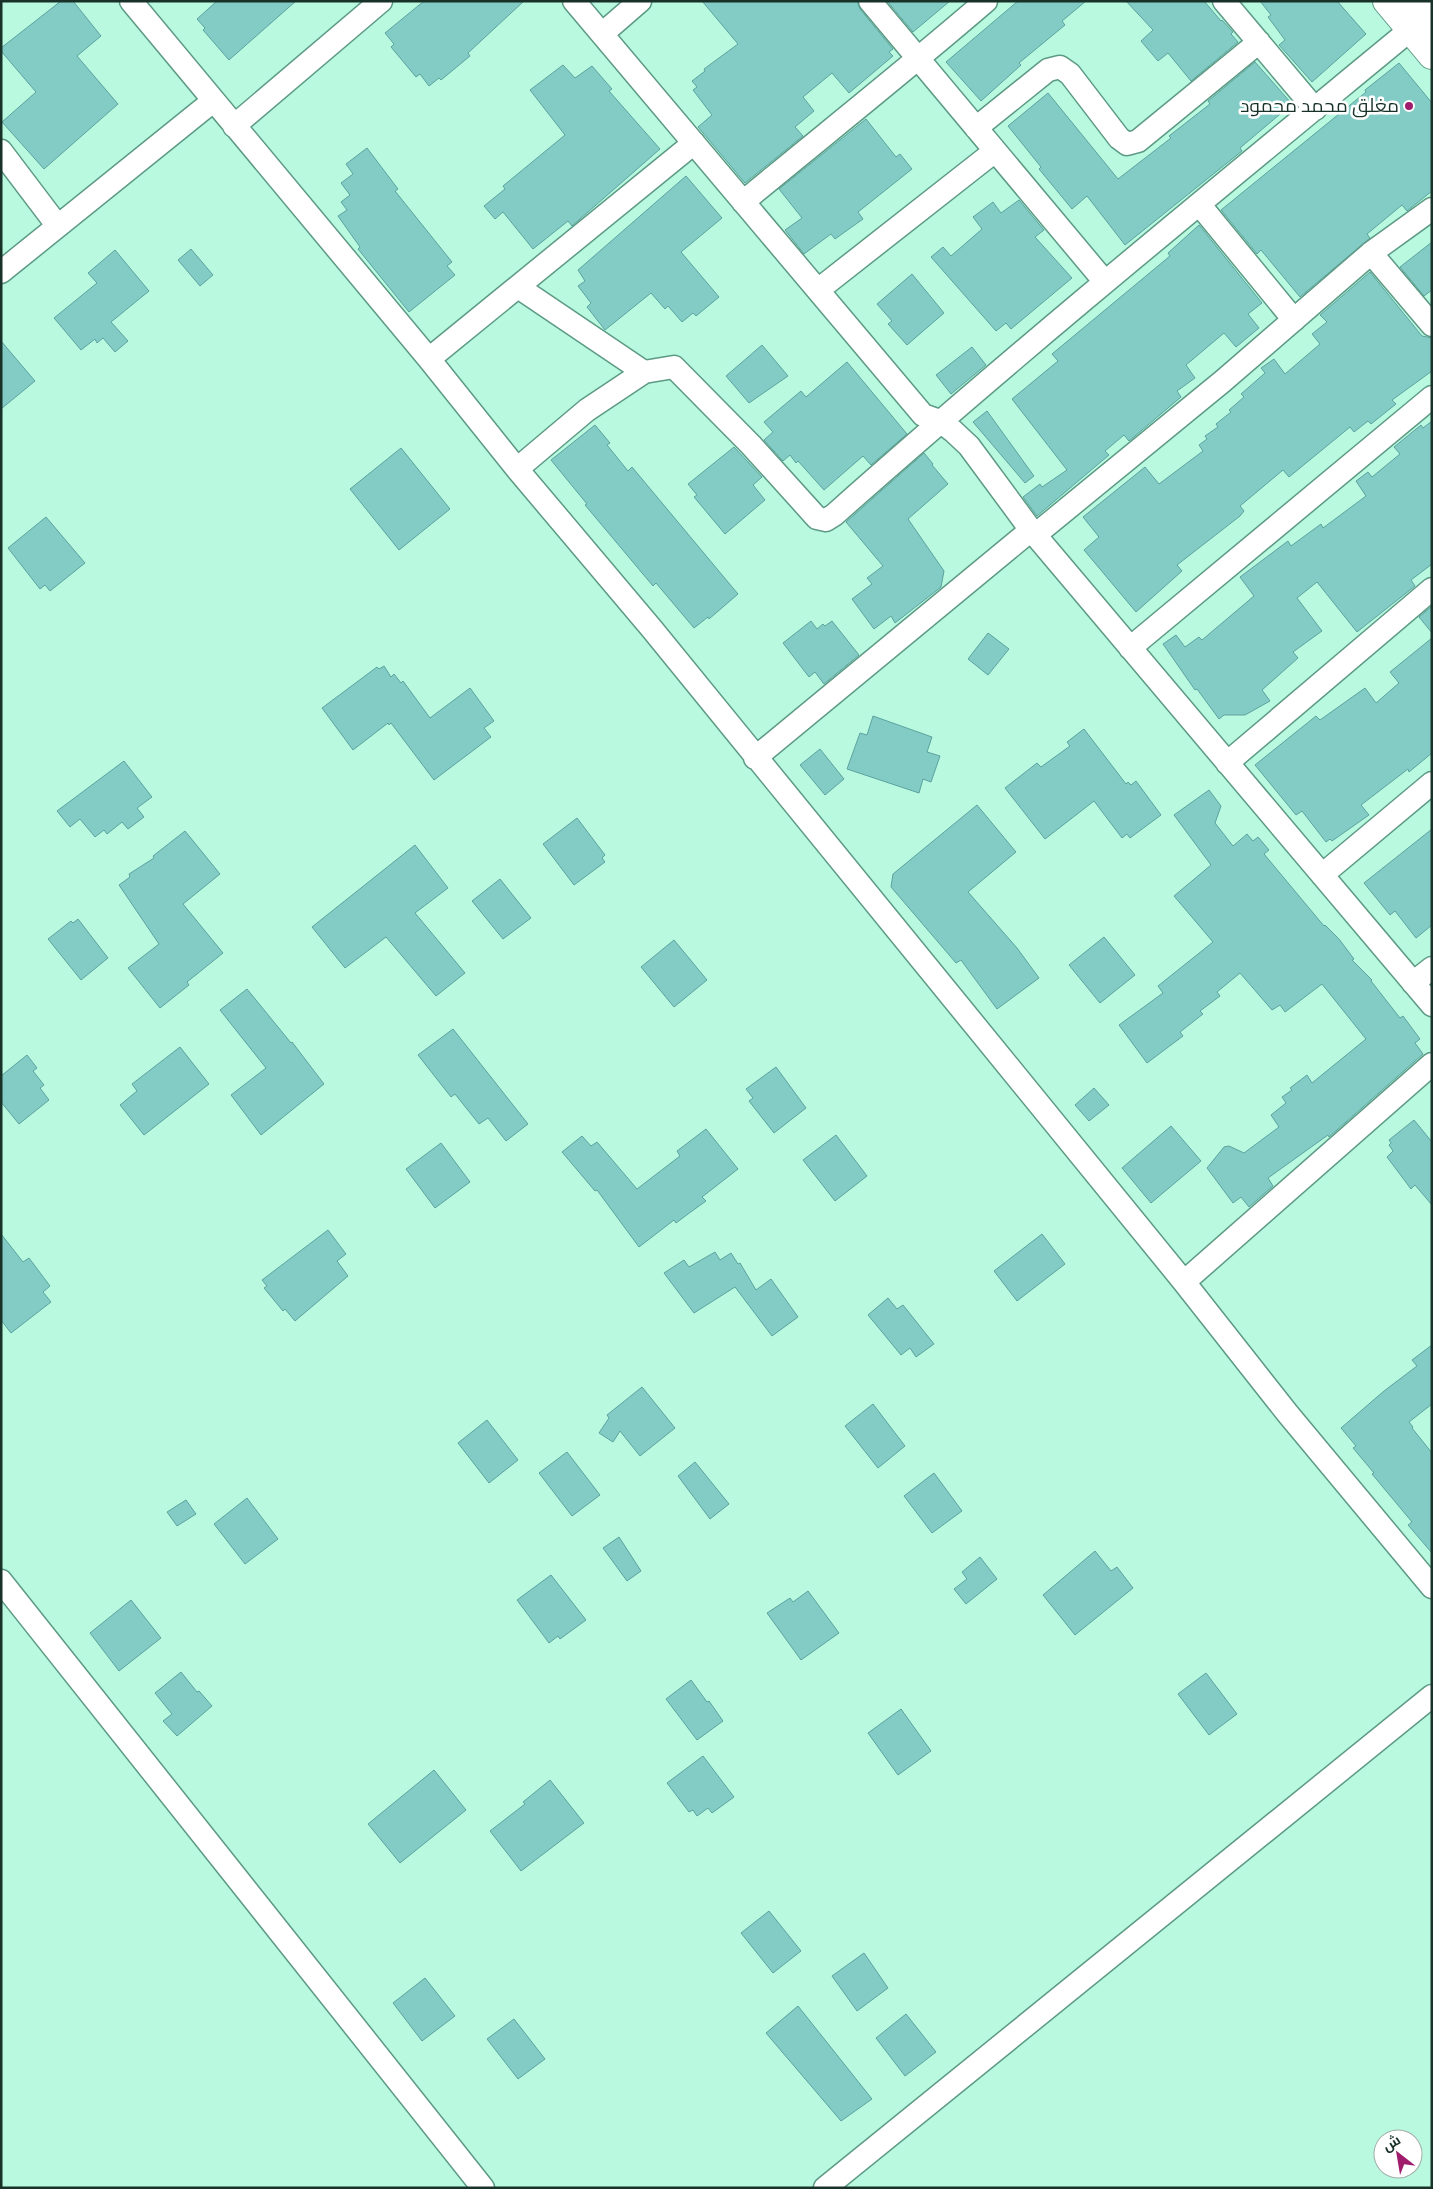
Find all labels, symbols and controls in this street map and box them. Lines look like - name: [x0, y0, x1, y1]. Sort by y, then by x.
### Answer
- place label: مغلق محمد محمود: [1240, 94, 1399, 118]
- marker: مغلق محمد محمود: [1403, 100, 1415, 112]
- north arrow: [1373, 2129, 1423, 2179]
- text: ش: [1379, 2131, 1404, 2155]

